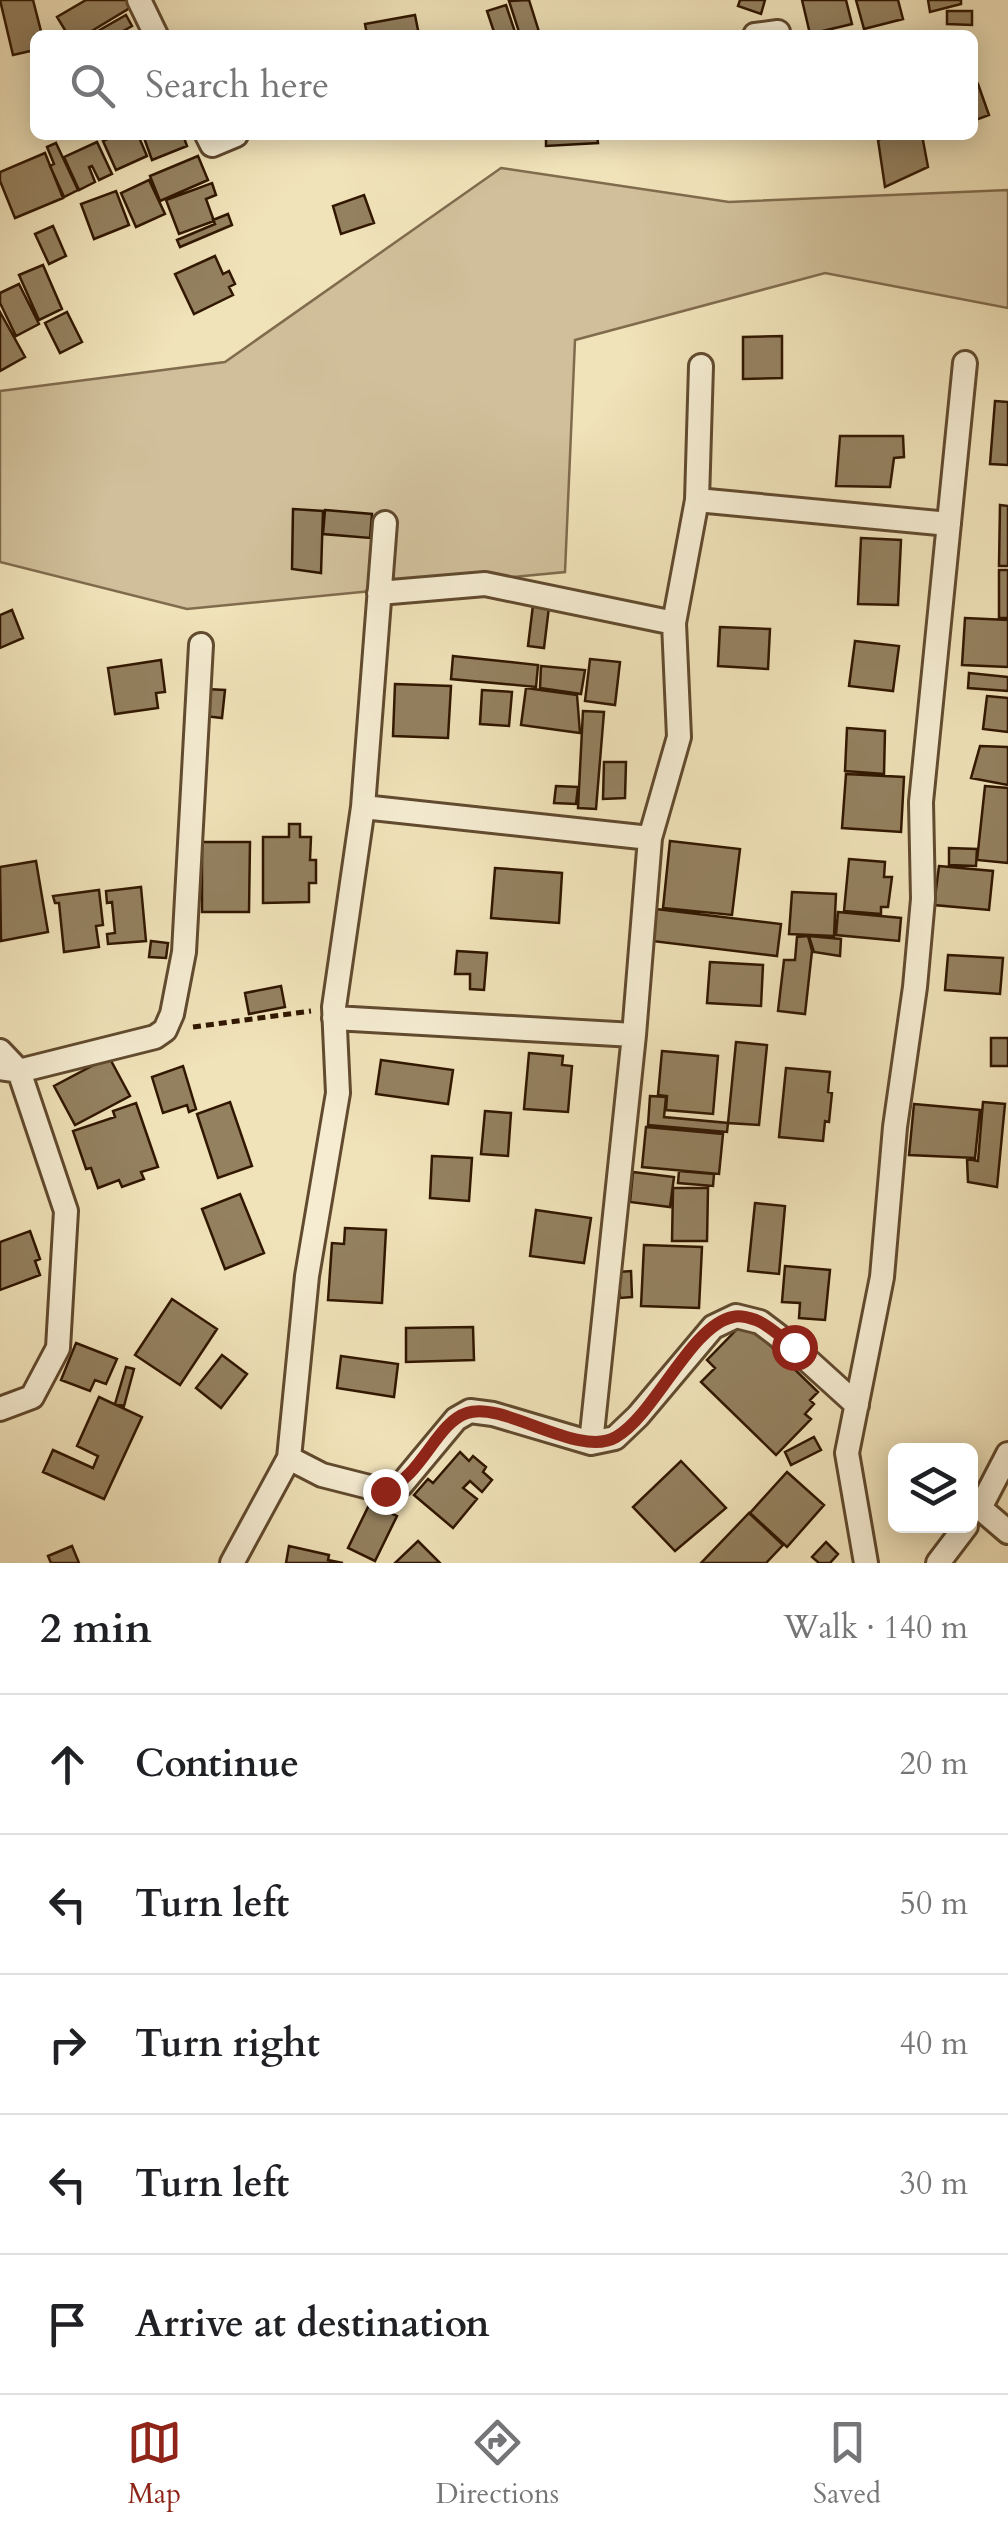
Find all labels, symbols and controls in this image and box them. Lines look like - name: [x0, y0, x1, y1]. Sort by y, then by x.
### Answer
- search box: [30, 30, 978, 140]
- icon: search: [65, 58, 120, 113]
- text: Search here: [145, 59, 329, 111]
- route start: [772, 1325, 818, 1371]
- map controls: [888, 1443, 978, 1533]
- button: layers: [888, 1443, 978, 1533]
- route end: [363, 1469, 409, 1515]
- text: 2 min: [40, 1600, 152, 1657]
- text: Walk · 140 m: [783, 1606, 968, 1650]
- icon: ahead: [40, 1737, 95, 1792]
- text: Continue: [135, 1738, 299, 1790]
- text: 20 m: [900, 1742, 968, 1786]
- icon: left: [40, 1877, 95, 1932]
- text: Turn left: [135, 1878, 289, 1930]
- text: 50 m: [900, 1882, 968, 1926]
- icon: right: [40, 2017, 95, 2072]
- text: Turn right: [135, 2018, 320, 2070]
- text: 40 m: [900, 2022, 968, 2066]
- icon: left: [40, 2157, 95, 2212]
- text: Turn left: [135, 2158, 289, 2210]
- text: 30 m: [900, 2162, 968, 2206]
- icon: arrive: [40, 2297, 95, 2352]
- text: Arrive at destination: [135, 2298, 490, 2350]
- tab: Map: [127, 2415, 182, 2513]
- tab: Directions: [436, 2415, 559, 2513]
- tab: Saved: [813, 2415, 881, 2513]

